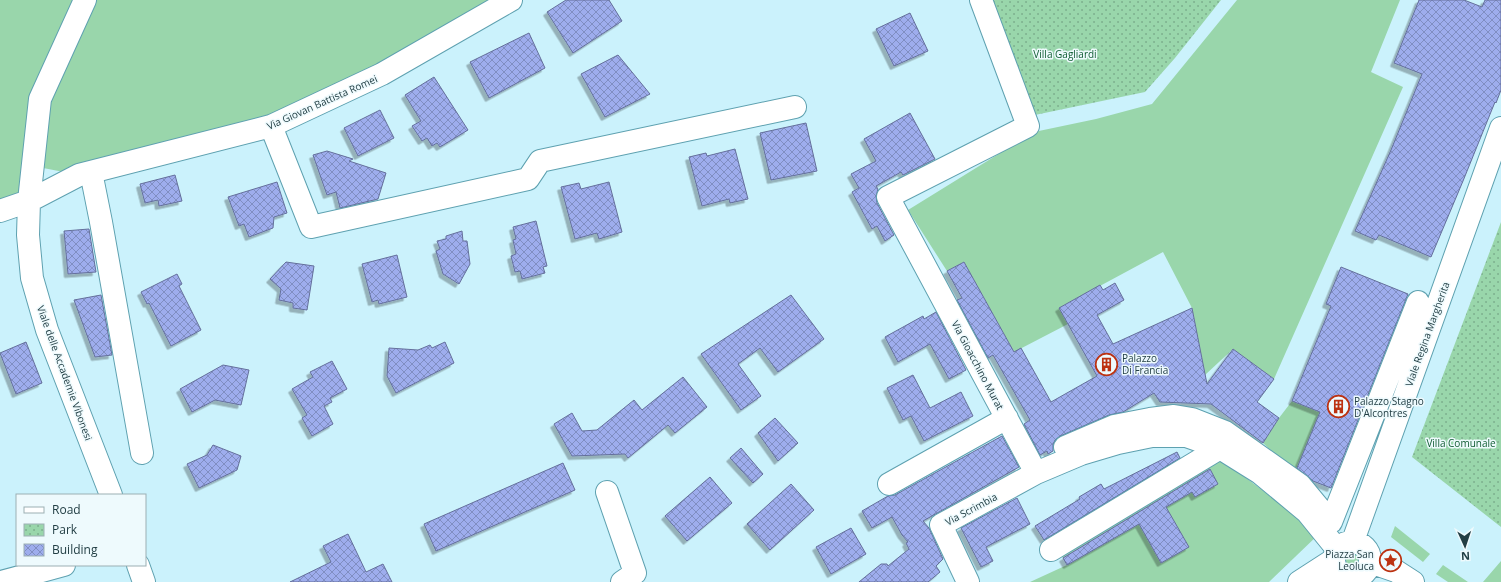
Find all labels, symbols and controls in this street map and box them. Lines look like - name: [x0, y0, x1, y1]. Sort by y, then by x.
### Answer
- park label: Villa Gagliardi: [1033, 47, 1097, 61]
- street label: Via Giovan Battista Romei: [265, 71, 379, 133]
- street label: Viale Regina Margherita: [1402, 280, 1452, 388]
- street label: Viale delle Accademie Vibonesi: [34, 304, 96, 442]
- street label: Via Gioacchino Murat: [949, 318, 1008, 413]
- building icon: Palazzo Di Francia: [1094, 351, 1120, 377]
- place label: Palazzo Di Francia: [1122, 351, 1168, 377]
- building icon: Palazzo Stagno D'Alcontres: [1325, 394, 1351, 420]
- place label: Palazzo Stagno D'Alcontres: [1354, 394, 1424, 420]
- park label: Villa Comunale: [1426, 436, 1496, 450]
- street label: Via Scrimbia: [943, 489, 999, 529]
- legend: [16, 494, 146, 566]
- text: Road: [52, 501, 81, 518]
- text: Park: [52, 521, 78, 538]
- north arrow: [1445, 526, 1485, 566]
- text: Building: [52, 541, 98, 558]
- place label: Piazza San Leoluca: [1325, 547, 1374, 573]
- place icon: Piazza San Leoluca: [1377, 547, 1403, 573]
- text: N: [1461, 549, 1470, 564]

